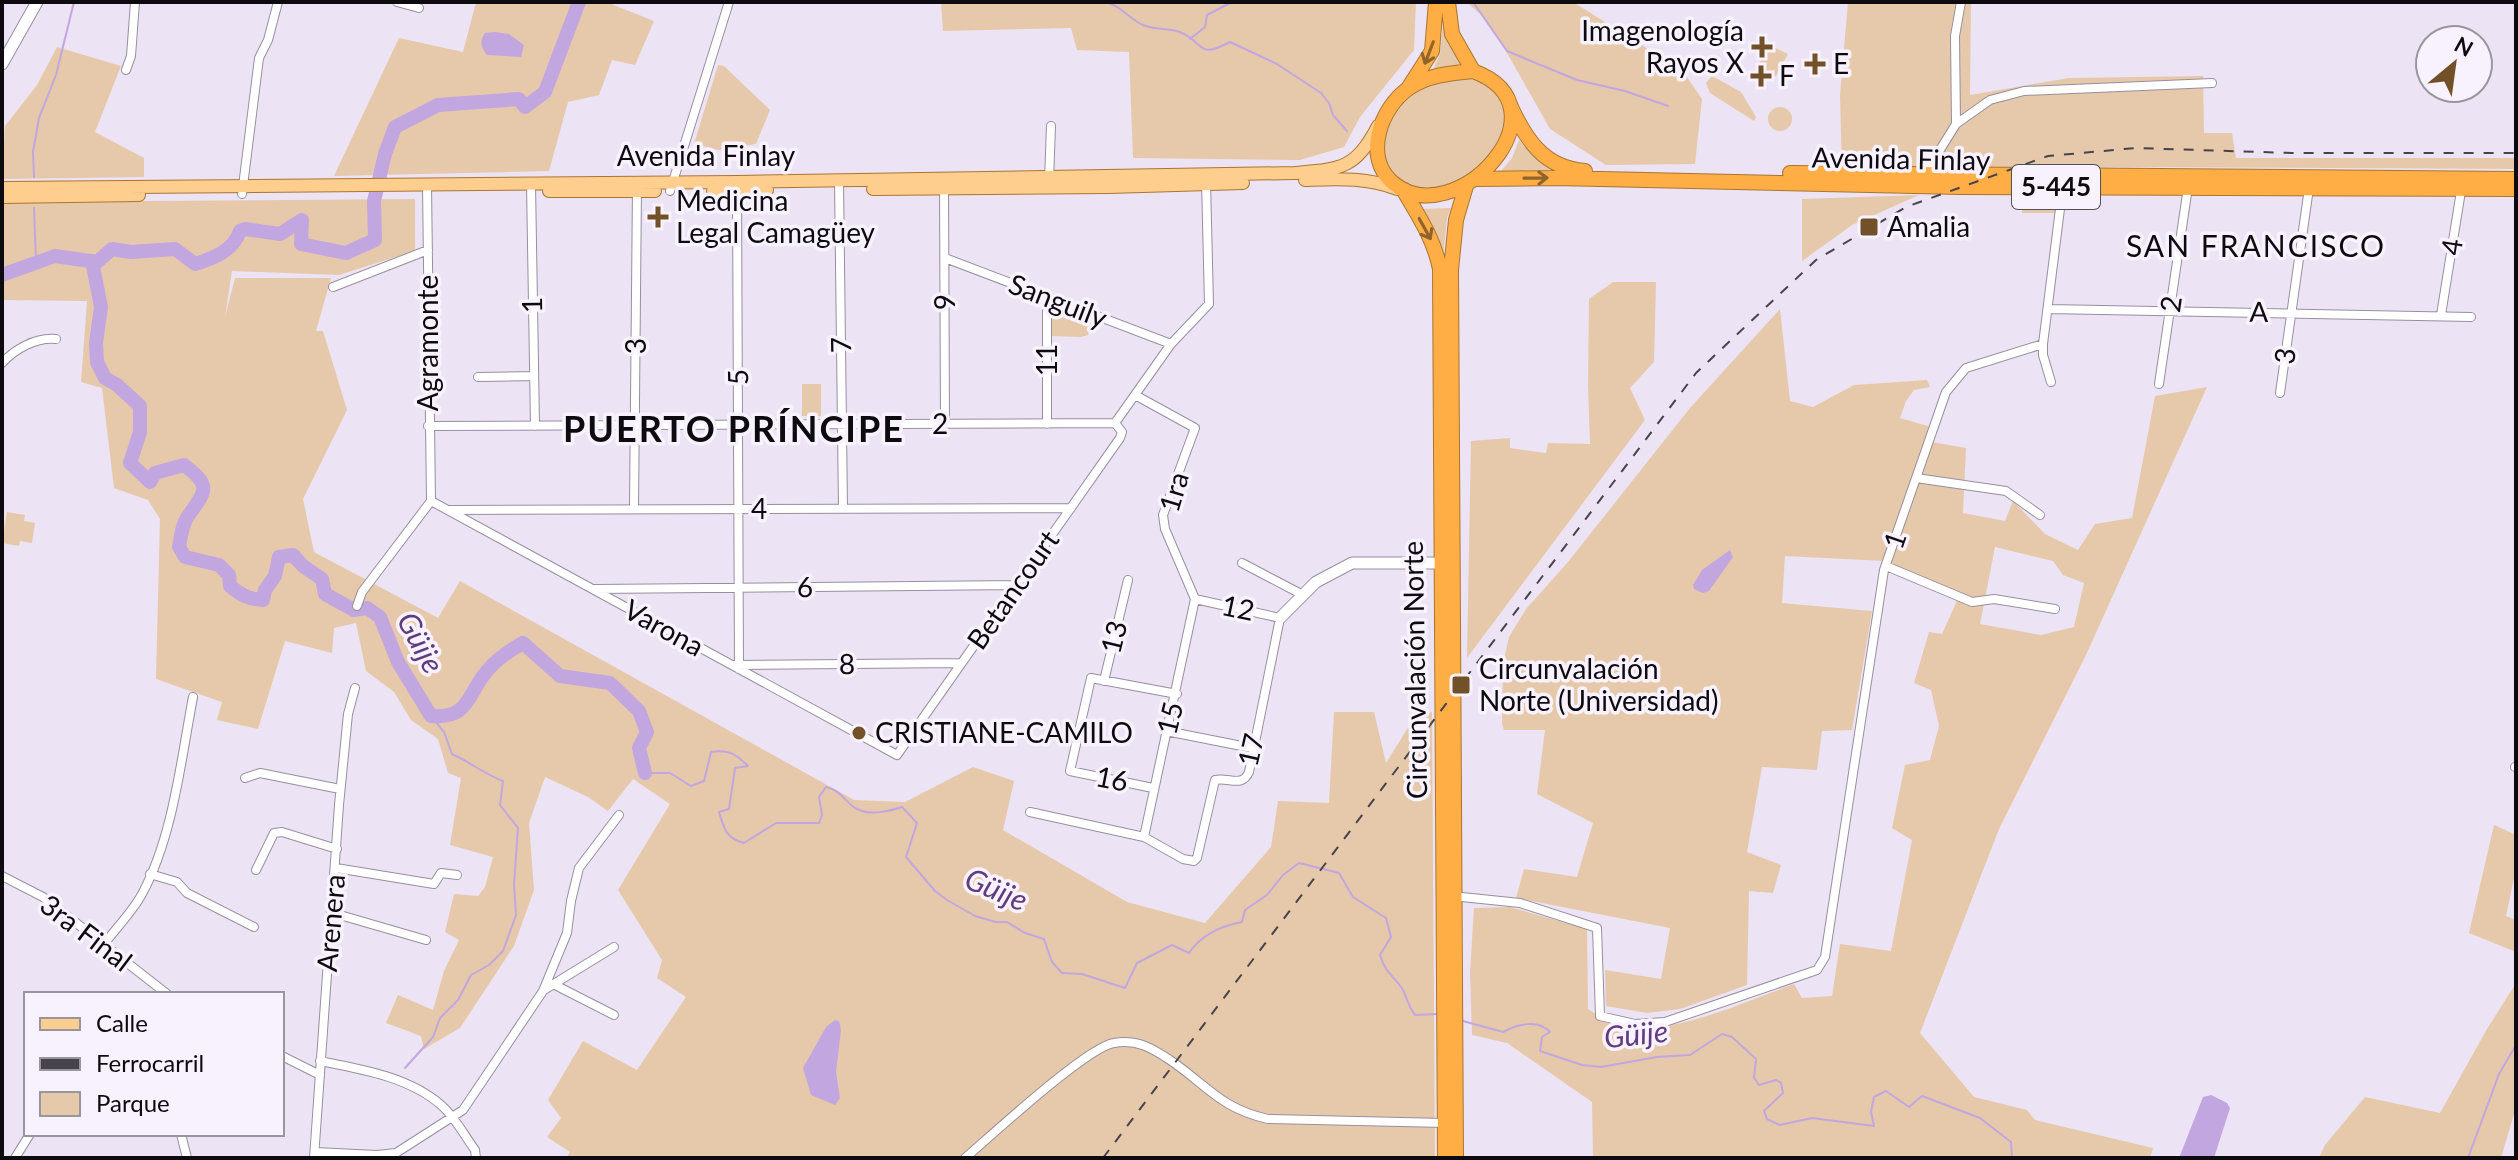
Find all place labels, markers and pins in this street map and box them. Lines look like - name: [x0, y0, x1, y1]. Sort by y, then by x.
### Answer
- place label: Imagenología Rayos X: [1581, 13, 1744, 79]
- marker: Imagenología Rayos X: [1751, 36, 1773, 58]
- place label: E: [1833, 46, 1849, 80]
- marker: E: [1804, 53, 1826, 75]
- place label: F: [1779, 58, 1795, 92]
- marker: F: [1750, 65, 1772, 87]
- place label: Medicina Legal Camagüey: [676, 183, 876, 249]
- marker: Medicina Legal Camagüey: [647, 206, 669, 228]
- place label: Amalia: [1887, 209, 1970, 243]
- marker: Amalia: [1858, 216, 1880, 238]
- place label: Circunvalación Norte (Universidad): [1479, 651, 1718, 717]
- marker: Circunvalación Norte (Universidad): [1450, 674, 1472, 696]
- place label: CRISTIANE-CAMILO: [875, 715, 1133, 749]
- marker: CRISTIANE-CAMILO: [850, 724, 868, 742]

